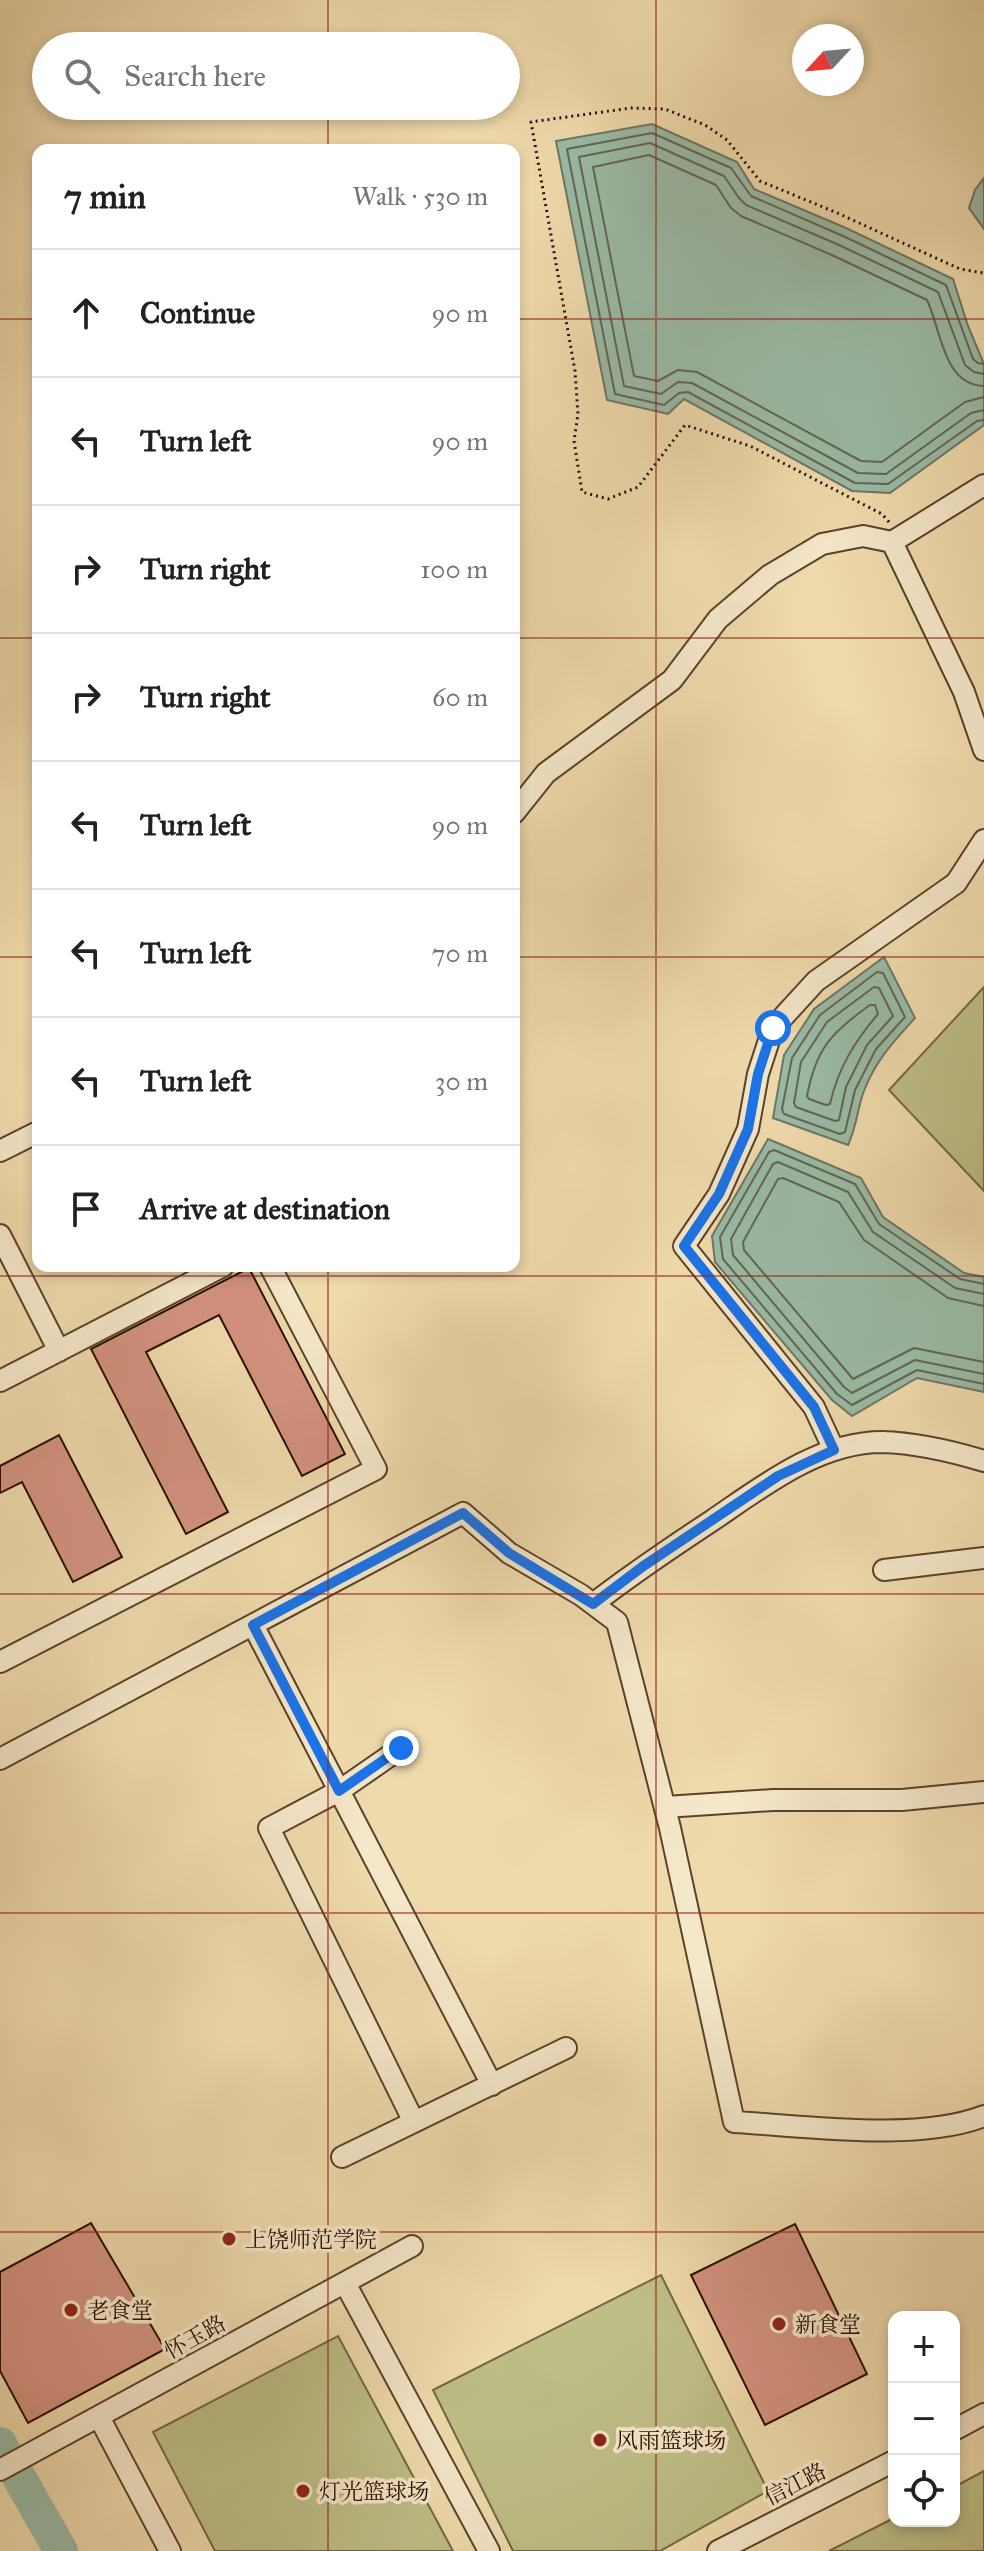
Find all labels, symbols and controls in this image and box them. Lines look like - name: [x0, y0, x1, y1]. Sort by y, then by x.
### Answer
- north arrow: [792, 24, 864, 96]
- search box: [32, 32, 520, 120]
- icon: search: [60, 54, 104, 98]
- text: Search here: [124, 58, 266, 94]
- text: 7 min: [64, 176, 146, 217]
- text: Walk · 530 m: [353, 180, 488, 212]
- icon: ahead: [64, 291, 108, 335]
- text: Continue: [140, 295, 255, 331]
- text: 90 m: [431, 297, 488, 329]
- icon: left: [64, 419, 108, 463]
- text: Turn left: [140, 423, 251, 459]
- text: 90 m: [431, 425, 488, 457]
- icon: right: [64, 547, 108, 591]
- text: Turn right: [140, 551, 271, 587]
- text: 100 m: [420, 553, 488, 585]
- icon: right: [64, 675, 108, 719]
- text: Turn right: [140, 679, 271, 715]
- text: 60 m: [432, 681, 488, 713]
- icon: left: [64, 803, 108, 847]
- text: Turn left: [140, 807, 251, 843]
- text: 90 m: [431, 809, 488, 841]
- icon: left: [64, 931, 108, 975]
- text: Turn left: [140, 935, 251, 971]
- text: 70 m: [432, 937, 488, 969]
- route start: [755, 1010, 791, 1046]
- icon: left: [64, 1059, 108, 1103]
- text: Turn left: [140, 1063, 251, 1099]
- text: 30 m: [435, 1065, 488, 1097]
- icon: arrive: [64, 1187, 108, 1231]
- text: Arrive at destination: [140, 1191, 390, 1227]
- route end: [383, 1730, 419, 1766]
- place label: 上饶师范学院: [245, 2226, 377, 2253]
- marker: 上饶师范学院: [220, 2230, 238, 2248]
- place label: 老食堂: [87, 2297, 153, 2324]
- marker: 老食堂: [62, 2301, 80, 2319]
- street label: 怀玉路: [160, 2309, 230, 2365]
- place label: 新食堂: [795, 2311, 861, 2338]
- map controls: [888, 2311, 960, 2527]
- button: +: [888, 2311, 960, 2383]
- marker: 新食堂: [770, 2315, 788, 2333]
- button: −: [888, 2383, 960, 2455]
- place label: 风雨篮球场: [616, 2427, 726, 2454]
- marker: 风雨篮球场: [591, 2431, 609, 2449]
- button: locate: [888, 2455, 960, 2527]
- street label: 信江路: [759, 2457, 831, 2511]
- place label: 灯光篮球场: [319, 2478, 429, 2505]
- marker: 灯光篮球场: [294, 2482, 312, 2500]

